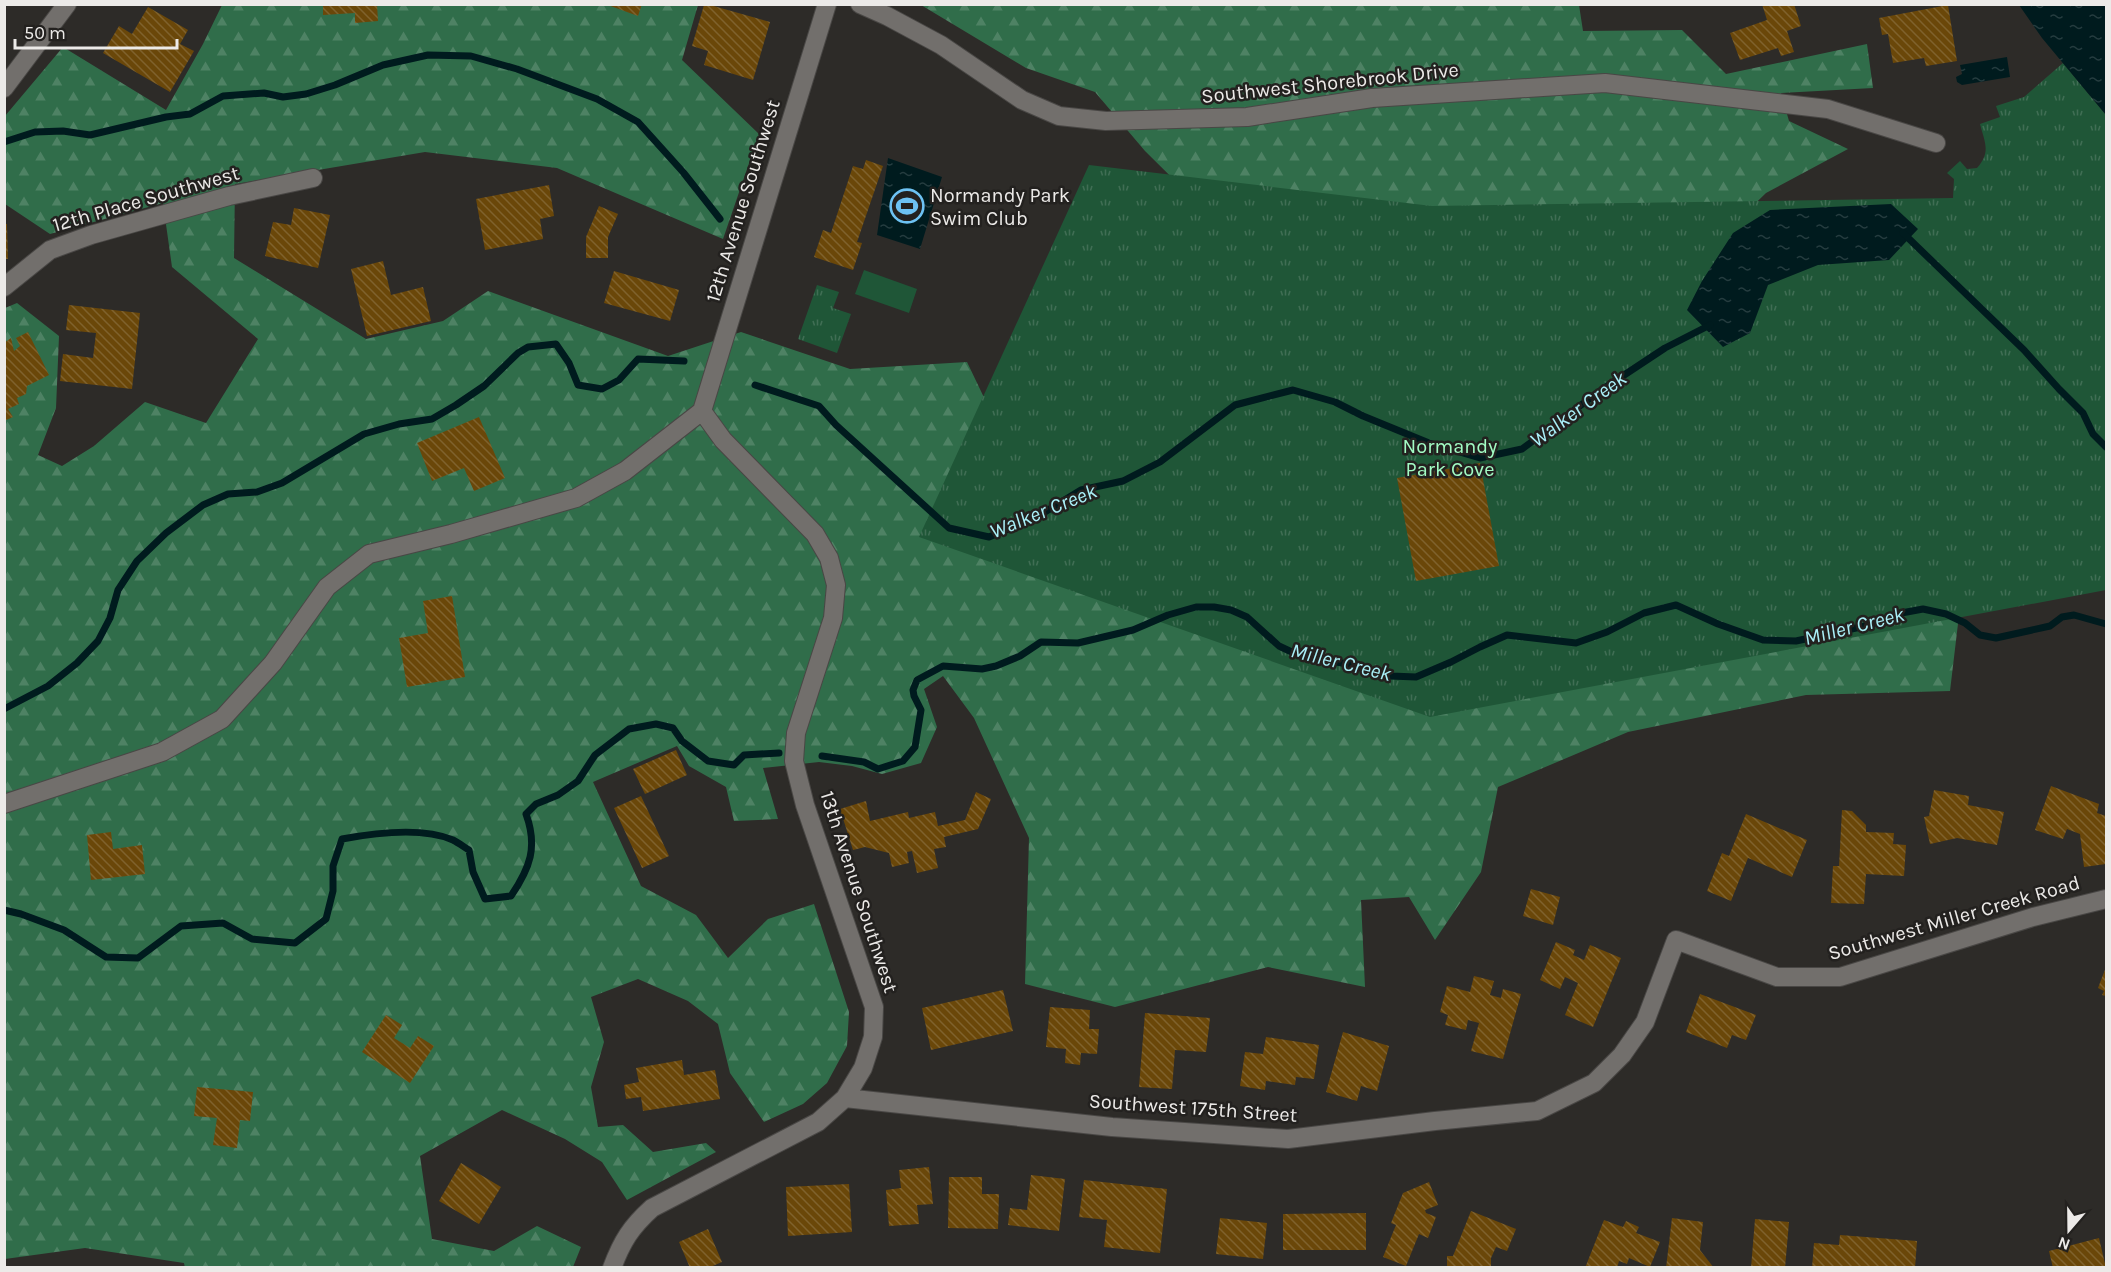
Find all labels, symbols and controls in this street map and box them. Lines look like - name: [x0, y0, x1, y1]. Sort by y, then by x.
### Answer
- scale bar: [15, 12, 177, 50]
- text: 50 m: [24, 22, 66, 44]
- street label: Southwest Shorebrook Drive: [1200, 58, 1460, 108]
- street label: 12th Avenue Southwest: [701, 96, 785, 305]
- street label: 12th Place Southwest: [50, 161, 242, 237]
- place label: Normandy Park Swim Club: [930, 184, 1070, 230]
- sports icon: Normandy Park Swim Club: [889, 188, 925, 224]
- water label: Walker Creek: [1525, 366, 1631, 452]
- park label: Normandy Park Cove: [1403, 435, 1497, 481]
- water label: Walker Creek: [986, 479, 1100, 543]
- water label: Miller Creek: [1801, 602, 1907, 650]
- water label: Miller Creek: [1288, 638, 1394, 686]
- street label: 13th Avenue Southwest: [815, 788, 903, 996]
- street label: Southwest Miller Creek Road: [1826, 871, 2082, 965]
- street label: Southwest 175th Street: [1088, 1089, 1298, 1127]
- north arrow: [2039, 1200, 2099, 1260]
- text: N: [2055, 1233, 2073, 1255]

